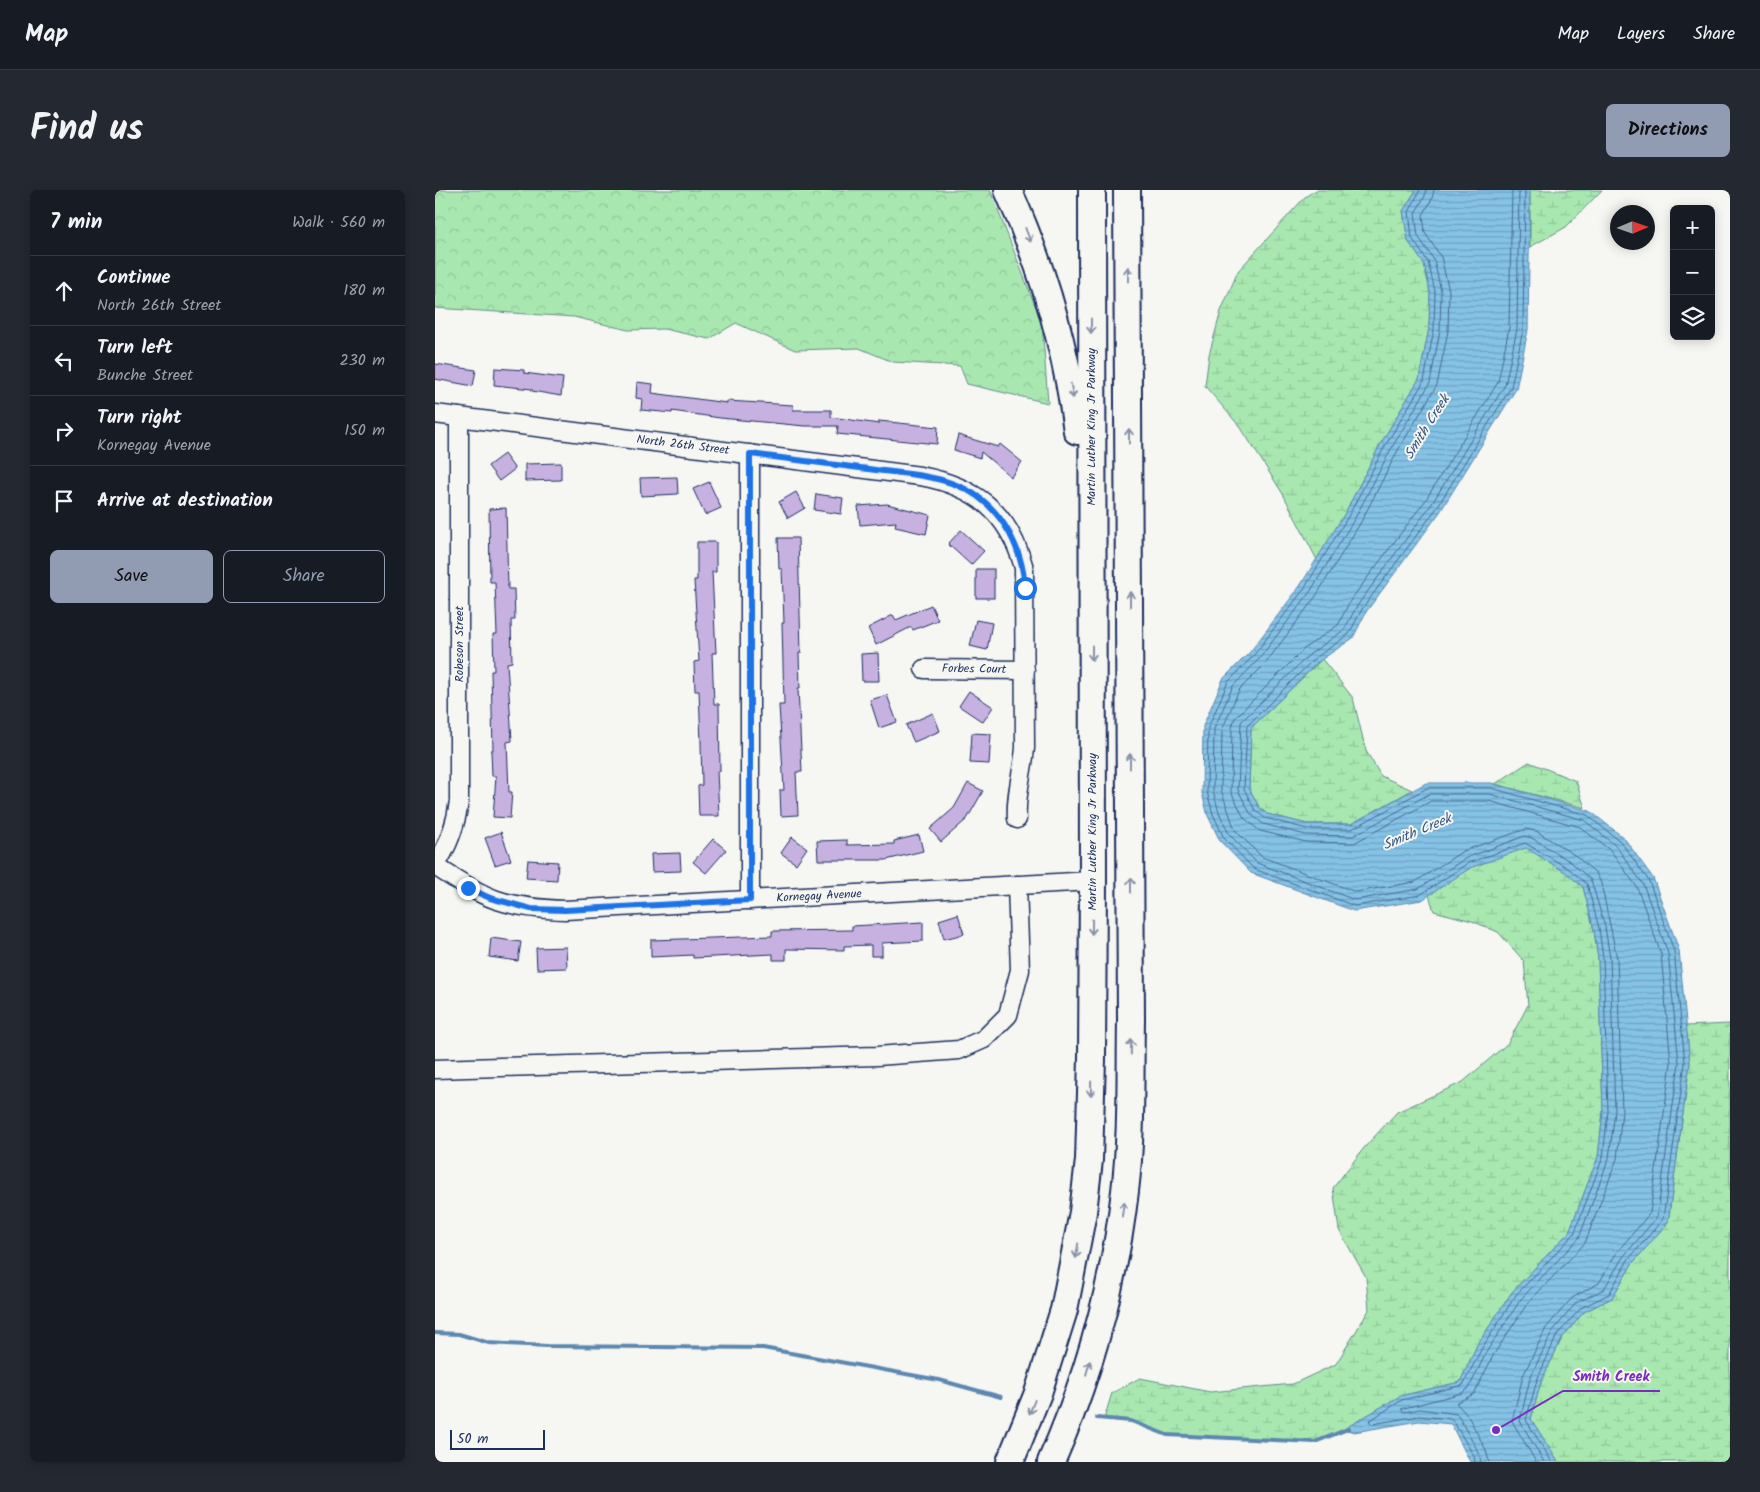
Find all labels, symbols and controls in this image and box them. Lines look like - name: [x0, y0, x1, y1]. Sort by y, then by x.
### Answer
- text: Map: [25, 15, 68, 54]
- text: Map: [1558, 20, 1589, 49]
- text: Layers: [1617, 20, 1665, 49]
- text: Share: [1693, 20, 1735, 49]
- text: Find us: [30, 102, 143, 158]
- button: Directions: [1606, 104, 1730, 157]
- north arrow: [1610, 205, 1655, 250]
- map controls: [1670, 205, 1715, 340]
- button: +: [1670, 205, 1715, 250]
- text: 7 min: [50, 206, 102, 239]
- text: Walk · 560 m: [292, 210, 385, 235]
- one-way arrow: [1023, 227, 1033, 242]
- button: −: [1670, 250, 1715, 295]
- text: Continue: [97, 263, 170, 293]
- one-way arrow: [1123, 266, 1133, 282]
- icon: ahead: [50, 277, 78, 305]
- text: 180 m: [343, 278, 385, 303]
- text: North 26th Street: [97, 293, 222, 318]
- button: layers: [1670, 295, 1715, 340]
- one-way arrow: [1086, 318, 1096, 334]
- text: Turn left: [97, 333, 172, 363]
- icon: left: [50, 347, 78, 375]
- text: 230 m: [339, 348, 385, 373]
- street label: Martin Luther King Jr Parkway: [1082, 348, 1101, 506]
- text: Bunche Street: [97, 363, 193, 388]
- one-way arrow: [1067, 382, 1077, 398]
- water label: Smith Creek: [1398, 388, 1457, 464]
- text: Turn right: [97, 403, 182, 433]
- icon: right: [50, 417, 78, 445]
- text: 150 m: [344, 418, 385, 443]
- one-way arrow: [1124, 429, 1134, 445]
- street label: North 26th Street: [635, 430, 731, 460]
- text: Kornegay Avenue: [97, 433, 211, 458]
- text: Arrive at destination: [97, 486, 273, 516]
- icon: arrive: [50, 487, 78, 515]
- button: Save: [50, 550, 213, 603]
- button: Share: [223, 550, 385, 603]
- route start: [1014, 577, 1037, 600]
- one-way arrow: [1125, 591, 1134, 607]
- street label: Robeson Street: [450, 605, 469, 682]
- one-way arrow: [1087, 644, 1097, 660]
- street label: Forbes Court: [942, 659, 1007, 679]
- street label: Martin Luther King Jr Parkway: [1083, 753, 1102, 911]
- one-way arrow: [1125, 754, 1135, 770]
- water label: Smith Creek: [1379, 807, 1457, 856]
- route end: [457, 877, 480, 900]
- one-way arrow: [1126, 877, 1136, 893]
- street label: Kornegay Avenue: [776, 884, 863, 908]
- one-way arrow: [1088, 918, 1097, 934]
- one-way arrow: [1126, 1039, 1136, 1056]
- one-way arrow: [1087, 1081, 1096, 1097]
- one-way arrow: [1118, 1202, 1128, 1218]
- one-way arrow: [1071, 1242, 1081, 1258]
- one-way arrow: [1083, 1360, 1093, 1376]
- callout: Smith Creek: [1563, 1362, 1660, 1391]
- text: Smith Creek: [1573, 1366, 1650, 1388]
- one-way arrow: [1027, 1399, 1036, 1414]
- scale bar: [450, 1427, 545, 1450]
- text: 50 m: [457, 1428, 488, 1450]

